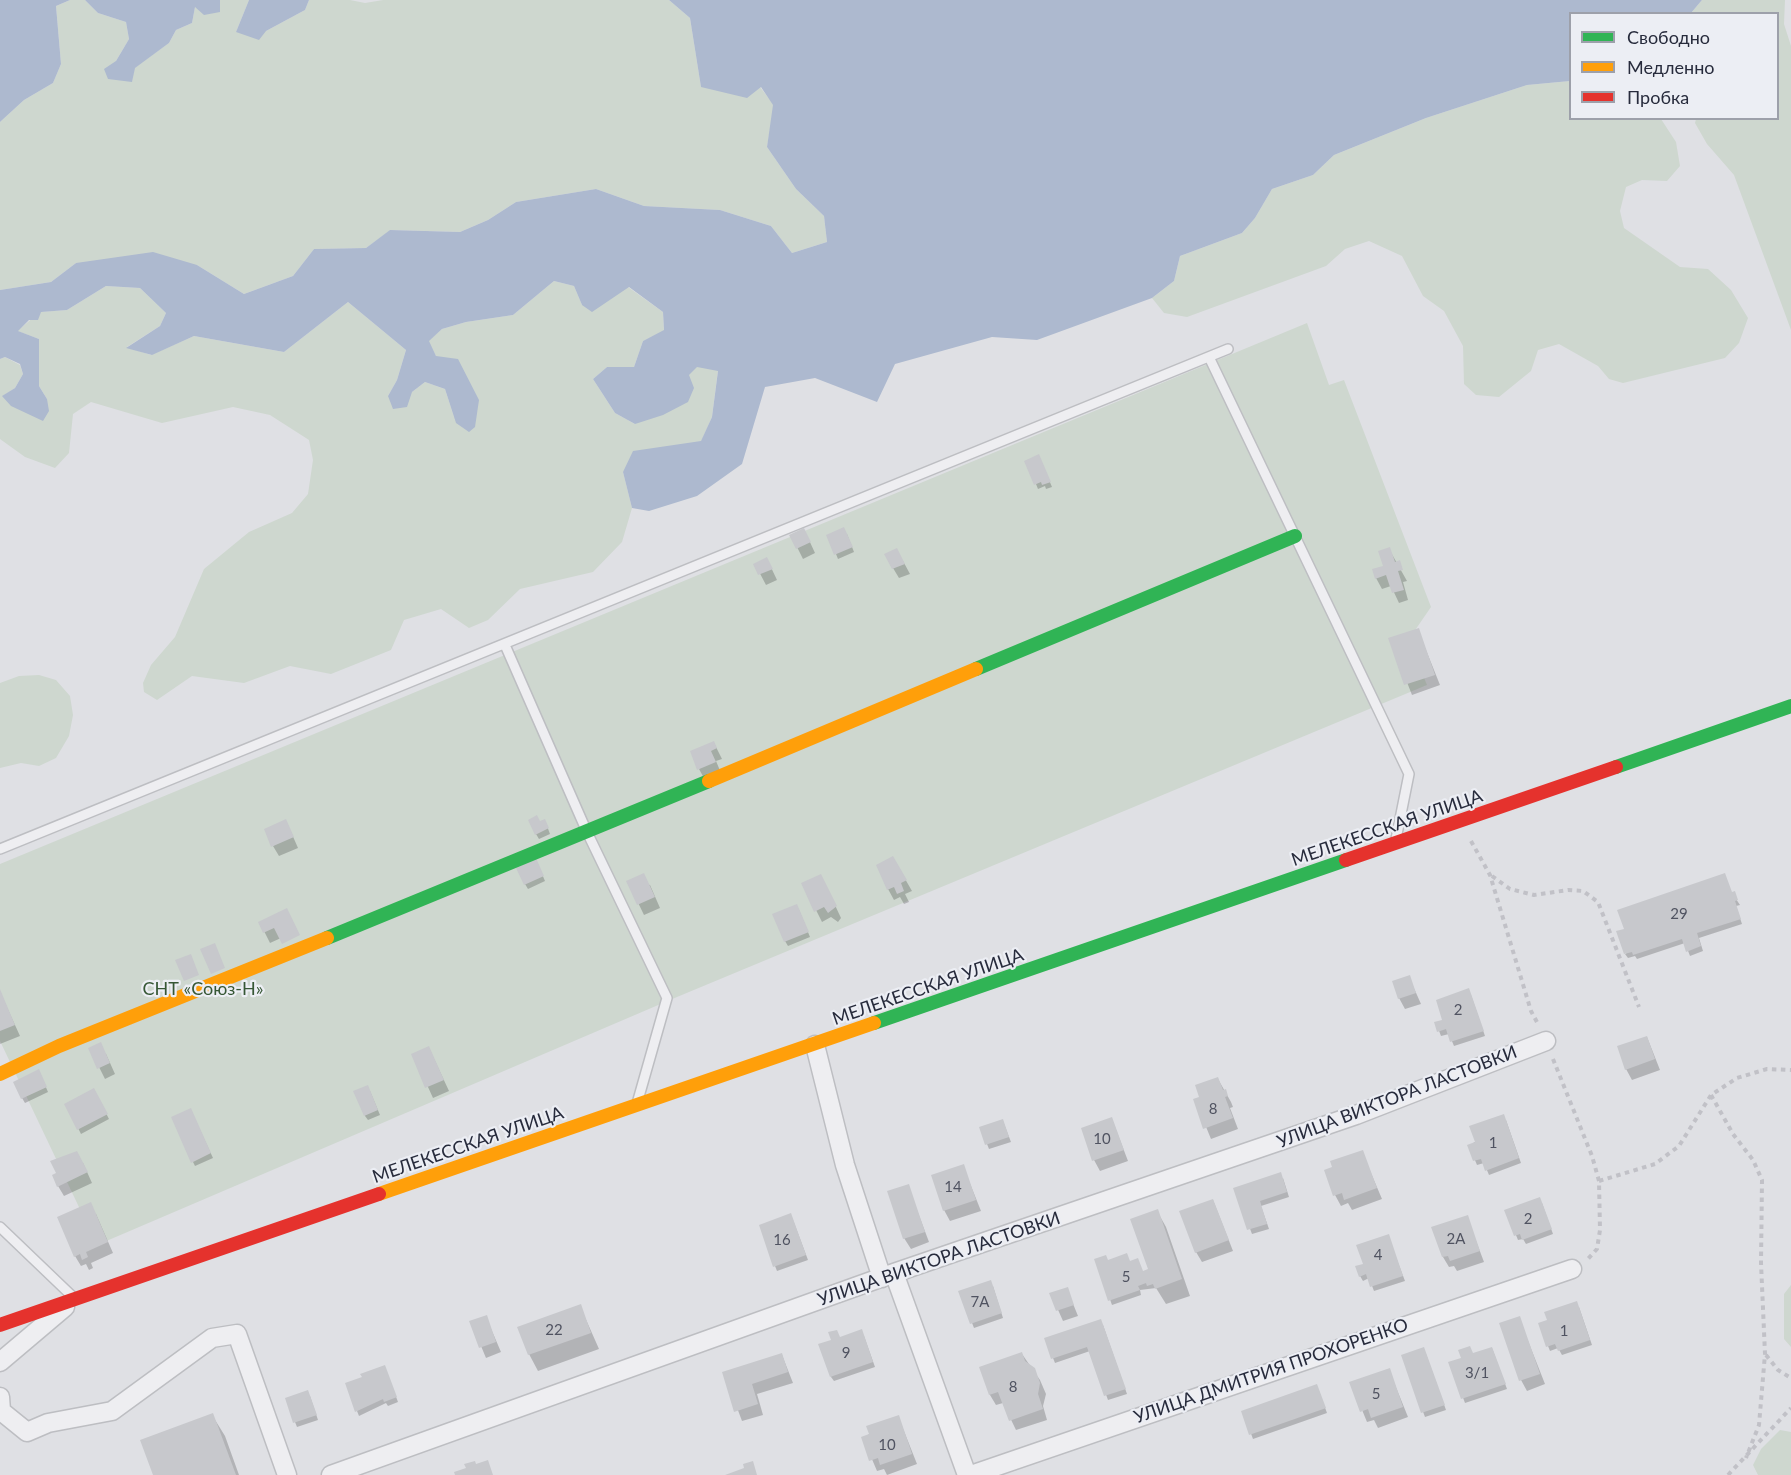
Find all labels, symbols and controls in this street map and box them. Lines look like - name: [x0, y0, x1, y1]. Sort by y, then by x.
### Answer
- legend: [1569, 12, 1779, 120]
- text: Свободно: [1627, 26, 1710, 48]
- text: Медленно: [1627, 56, 1715, 78]
- text: Пробка: [1627, 86, 1689, 108]
- street label: МЕЛЕКЕССКАЯ УЛИЦА: [1289, 785, 1485, 871]
- house number: 29: [1670, 905, 1688, 923]
- street label: МЕЛЕКЕССКАЯ УЛИЦА: [830, 944, 1026, 1030]
- park label: СНТ «Союз-Н»: [143, 978, 263, 1000]
- house number: 2: [1454, 1001, 1462, 1019]
- street label: УЛИЦА ВИКТОРА ЛАСТОВКИ: [1274, 1041, 1520, 1153]
- house number: 8: [1209, 1100, 1217, 1118]
- street label: МЕЛЕКЕССКАЯ УЛИЦА: [370, 1102, 566, 1188]
- house number: 10: [1093, 1130, 1111, 1148]
- house number: 1: [1489, 1134, 1497, 1152]
- house number: 14: [944, 1178, 962, 1196]
- street label: УЛИЦА ВИКТОРА ЛАСТОВКИ: [815, 1207, 1063, 1311]
- house number: 2: [1524, 1210, 1532, 1228]
- house number: 2А: [1447, 1230, 1465, 1248]
- house number: 16: [773, 1231, 791, 1249]
- house number: 4: [1374, 1246, 1382, 1264]
- house number: 5: [1122, 1268, 1130, 1286]
- house number: 7А: [971, 1293, 989, 1311]
- street label: УЛИЦА ДМИТРИЯ ПРОХОРЕНКО: [1131, 1314, 1411, 1428]
- house number: 22: [545, 1321, 563, 1339]
- house number: 1: [1560, 1322, 1568, 1340]
- house number: 9: [842, 1344, 850, 1362]
- house number: 3/1: [1465, 1364, 1489, 1382]
- house number: 8: [1009, 1378, 1017, 1396]
- house number: 5: [1372, 1385, 1380, 1403]
- house number: 10: [878, 1436, 896, 1454]

